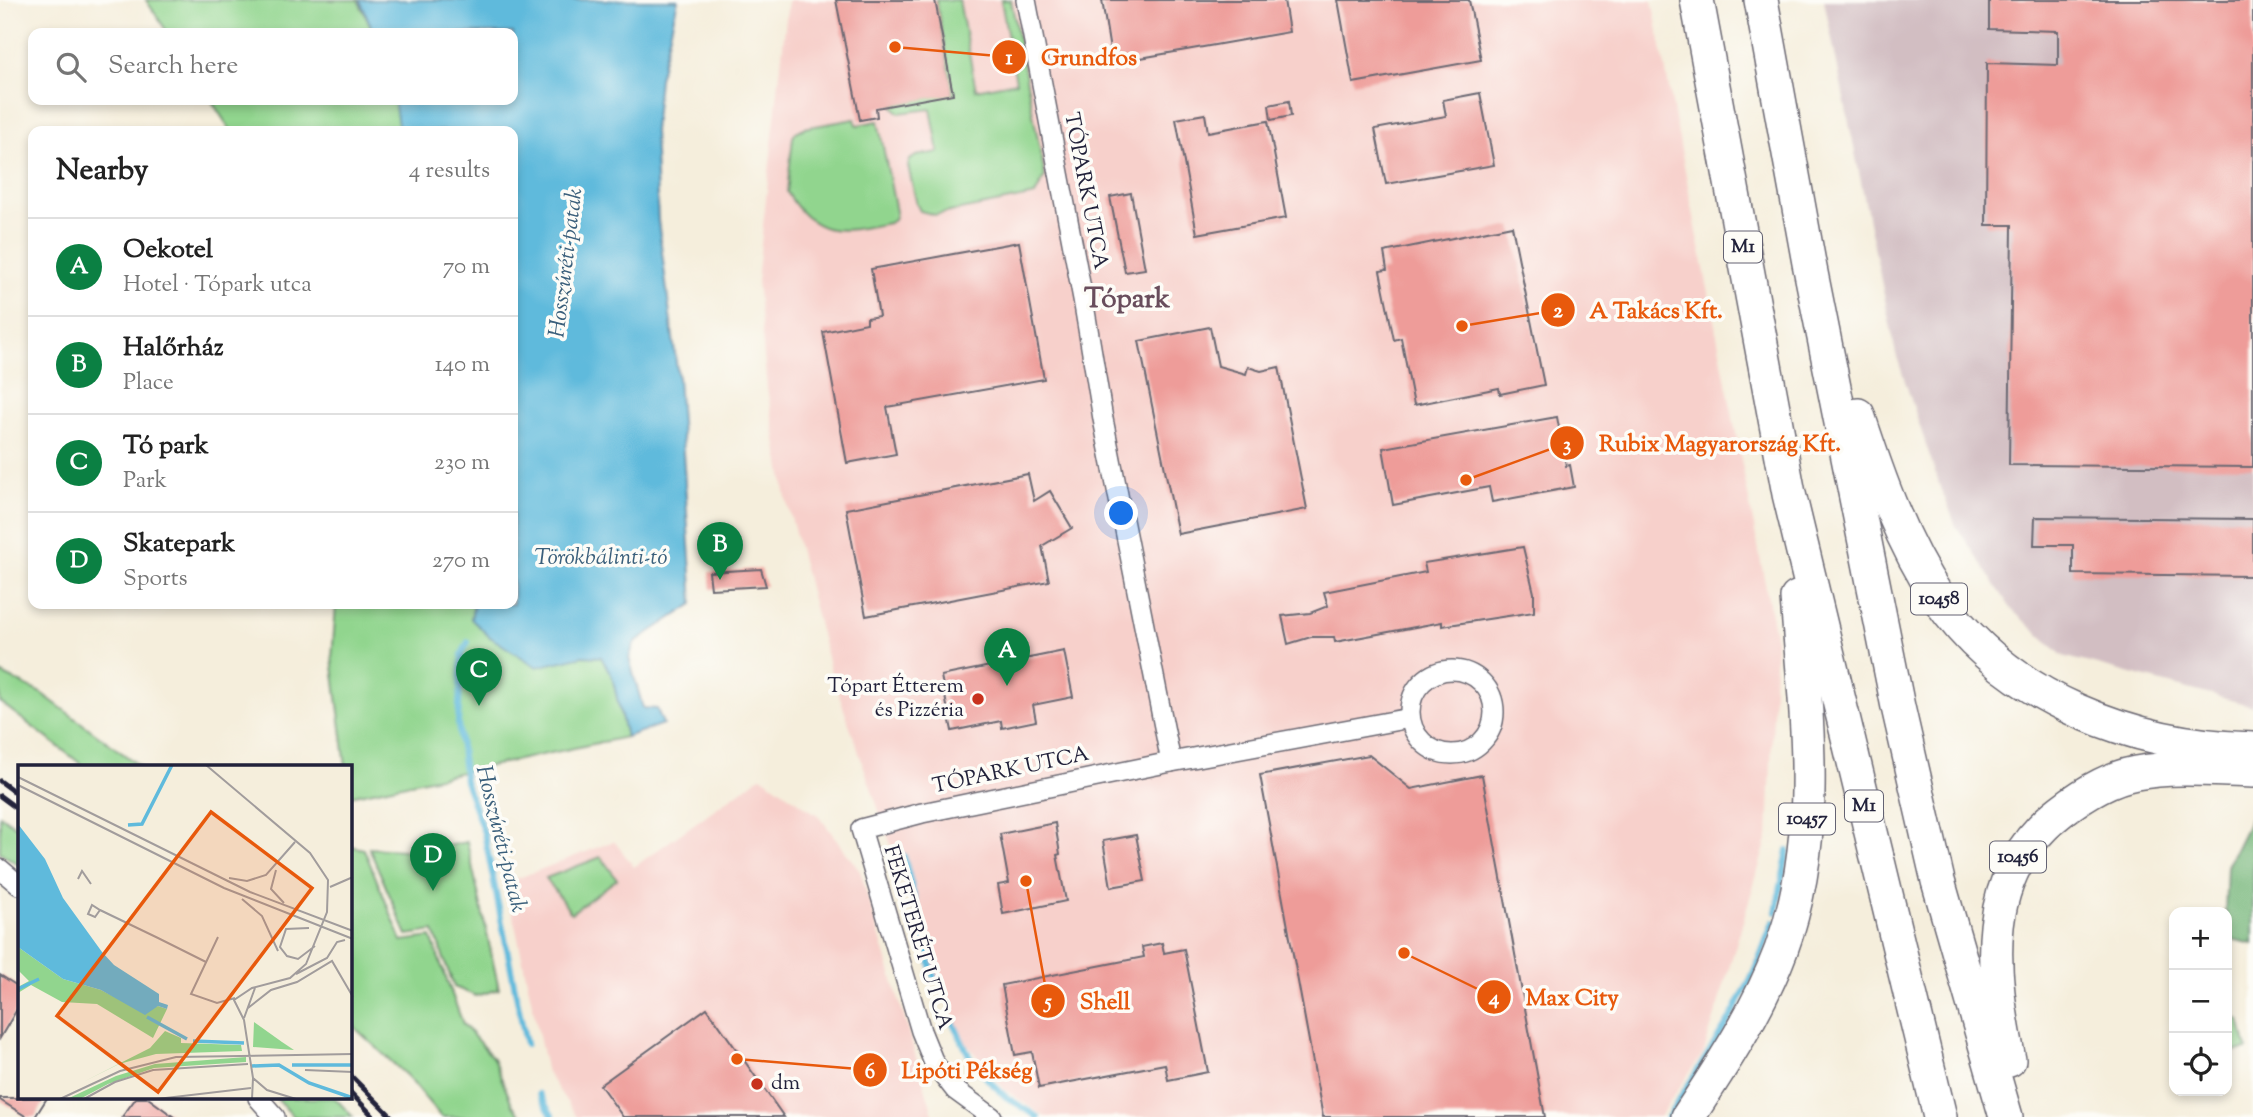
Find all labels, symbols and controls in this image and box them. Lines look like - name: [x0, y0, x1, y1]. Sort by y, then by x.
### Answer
- search box: [28, 28, 518, 105]
- callout: Grundfos: [992, 35, 1151, 79]
- text: Grundfos: [1041, 43, 1137, 76]
- text: 1: [1005, 44, 1013, 74]
- icon: search: [52, 48, 90, 86]
- text: Search here: [108, 48, 238, 85]
- street label: TÓPARK UTCA: [1055, 110, 1115, 272]
- text: Nearby: [56, 150, 148, 193]
- text: 4 results: [409, 155, 490, 188]
- water label: Hosszúréti-patak: [541, 186, 593, 340]
- text: Oekotel: [123, 232, 213, 269]
- road number: M1: [1724, 232, 1762, 262]
- text: A: [70, 251, 88, 284]
- text: 70 m: [443, 251, 490, 284]
- text: Hotel · Tópark utca: [123, 269, 312, 302]
- district label: Tópark: [1084, 280, 1171, 320]
- callout: A Takács Kft.: [1540, 288, 1737, 332]
- text: A Takács Kft.: [1589, 296, 1723, 329]
- text: 2: [1553, 297, 1563, 327]
- text: Halőrház: [123, 330, 223, 367]
- text: B: [72, 349, 86, 382]
- text: 140 m: [435, 349, 490, 382]
- text: Place: [123, 367, 174, 400]
- callout: Rubix Magyarország Kft.: [1549, 421, 1855, 465]
- text: Tó park: [123, 428, 209, 465]
- text: Rubix Magyarország Kft.: [1599, 429, 1841, 462]
- text: 3: [1563, 431, 1571, 461]
- text: C: [70, 447, 88, 480]
- text: 230 m: [434, 447, 490, 480]
- text: Park: [123, 465, 167, 498]
- your location: [1104, 496, 1138, 530]
- pin: B: [697, 522, 743, 580]
- text: Skatepark: [123, 526, 235, 563]
- water label: Törökbálinti-tó: [535, 542, 667, 575]
- text: D: [70, 545, 88, 578]
- text: 270 m: [432, 545, 490, 578]
- text: Sports: [123, 563, 188, 596]
- road number: 10458: [1911, 584, 1967, 614]
- pin: A: [984, 628, 1030, 686]
- pin: C: [456, 648, 502, 706]
- place label: Tópart Étterem és Pizzéria: [827, 672, 964, 726]
- marker: Tópart Étterem és Pizzéria: [970, 691, 986, 707]
- street label: TÓPARK UTCA: [930, 740, 1092, 802]
- water label: Hosszúréti-patak: [466, 762, 534, 916]
- inset map: [18, 765, 352, 1100]
- road number: M1: [1845, 790, 1883, 821]
- road number: 10457: [1779, 804, 1835, 834]
- pin: D: [410, 833, 456, 891]
- street label: FEKETERÉT UTCA: [875, 842, 959, 1034]
- road number: 10456: [1990, 842, 2046, 872]
- map controls: [2169, 907, 2232, 1096]
- button: +: [2169, 907, 2232, 970]
- button: −: [2169, 970, 2232, 1033]
- callout: Max City: [1477, 975, 1633, 1019]
- callout: Shell: [1030, 979, 1144, 1023]
- text: Max City: [1525, 983, 1619, 1016]
- text: 4: [1488, 984, 1500, 1014]
- text: Shell: [1080, 987, 1131, 1020]
- text: 5: [1042, 988, 1052, 1018]
- button: locate: [2169, 1033, 2232, 1096]
- callout: Lipóti Pékség: [853, 1048, 1047, 1092]
- text: Lipóti Pékség: [902, 1056, 1033, 1089]
- text: 6: [865, 1058, 875, 1088]
- place label: dm: [771, 1069, 800, 1099]
- marker: dm: [749, 1076, 765, 1092]

